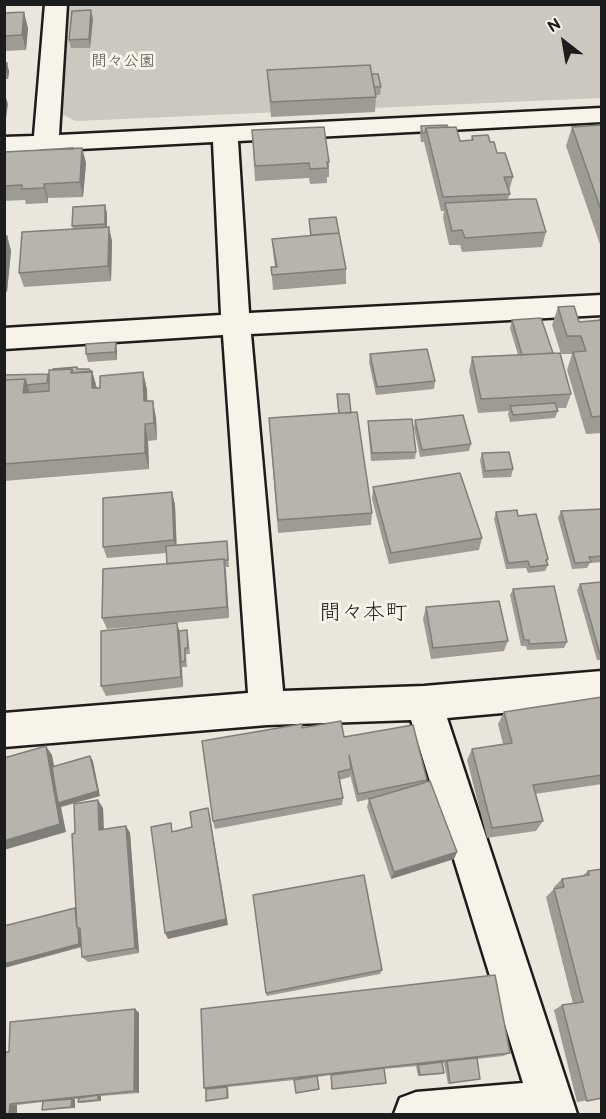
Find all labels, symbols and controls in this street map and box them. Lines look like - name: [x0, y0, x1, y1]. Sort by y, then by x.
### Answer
- north arrow: [534, 12, 594, 72]
- text: N: [544, 15, 565, 37]
- park label: 間々公園: [91, 52, 155, 72]
- district label: 間々本町: [319, 600, 407, 626]

